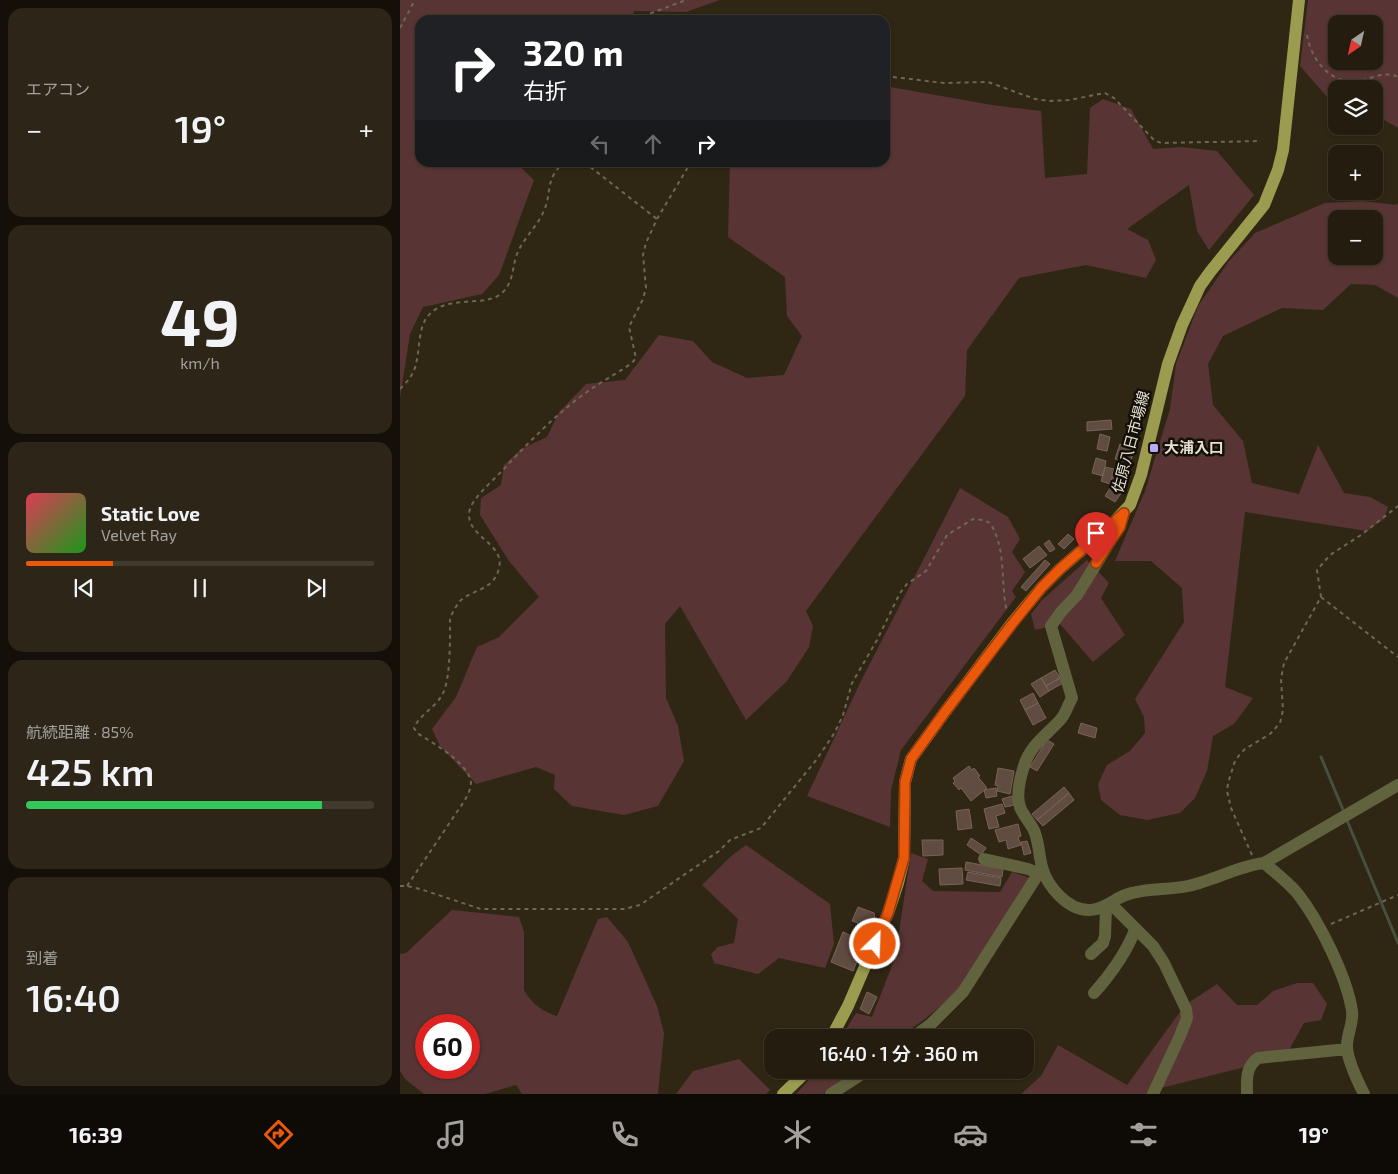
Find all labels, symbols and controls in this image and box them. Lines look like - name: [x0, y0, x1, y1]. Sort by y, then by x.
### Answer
- north arrow: [1328, 15, 1382, 70]
- map controls: [1328, 15, 1383, 265]
- text: 320 m: [523, 31, 624, 73]
- icon: right: [440, 35, 505, 100]
- text: 右折: [523, 77, 567, 103]
- text: エアコン: [26, 79, 90, 98]
- button: layers: [1328, 80, 1383, 135]
- text: 19°: [175, 105, 226, 151]
- text: −: [26, 112, 42, 146]
- text: +: [359, 112, 374, 146]
- icon: left: [586, 130, 614, 158]
- icon: ahead: [639, 130, 667, 158]
- icon: right: [692, 130, 720, 158]
- button: +: [1328, 145, 1383, 200]
- button: −: [1328, 210, 1383, 265]
- text: 49: [160, 281, 240, 359]
- text: km/h: [180, 353, 220, 372]
- street label: 佐原八日市場線: [1108, 389, 1152, 495]
- place label: 大浦入口: [1164, 438, 1224, 456]
- marker: 大浦入口: [1148, 442, 1160, 454]
- text: Static Love: [101, 502, 200, 525]
- pin: [1075, 512, 1117, 563]
- icon: arrive: [1082, 519, 1110, 547]
- text: Velvet Ray: [101, 525, 177, 544]
- icon: previous: [70, 574, 98, 602]
- icon: pause: [186, 574, 214, 602]
- icon: next: [302, 574, 330, 602]
- text: 航続距離 · 85%: [26, 722, 134, 741]
- text: 425 km: [26, 748, 155, 794]
- position arrow: [848, 917, 900, 969]
- text: 到着: [26, 948, 58, 967]
- text: 16:40: [26, 974, 121, 1020]
- speed limit sign: 60: [415, 1014, 480, 1079]
- text: 16:40 · 1 分 · 360 m: [820, 1042, 978, 1065]
- icon: directions: [261, 1117, 296, 1152]
- icon: music: [434, 1117, 469, 1152]
- icon: phone: [607, 1117, 642, 1152]
- icon: climate: [780, 1117, 815, 1152]
- icon: car: [953, 1117, 988, 1152]
- icon: filters: [1126, 1117, 1161, 1152]
- text: 16:39: [69, 1121, 123, 1147]
- text: 19°: [1299, 1121, 1329, 1147]

